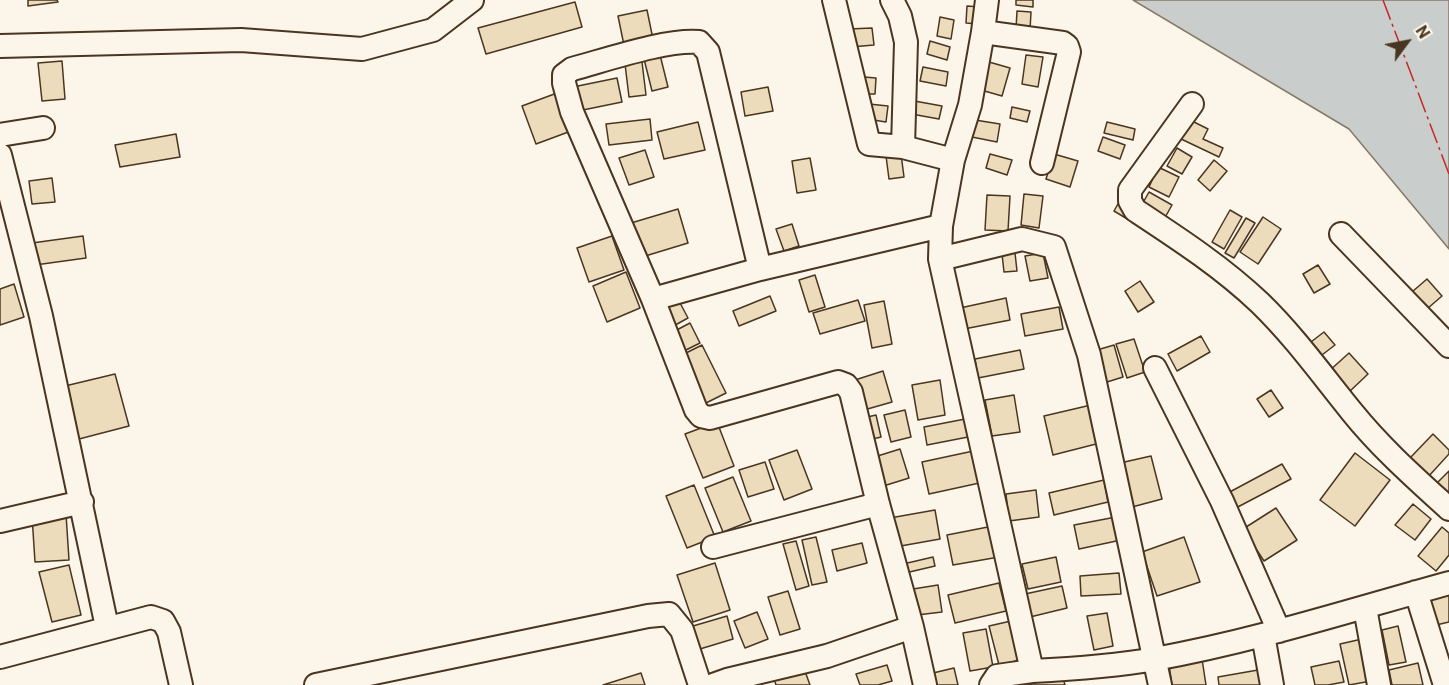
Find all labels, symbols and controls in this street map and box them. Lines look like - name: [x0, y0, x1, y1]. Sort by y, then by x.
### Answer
- north arrow: [1377, 12, 1437, 72]
- text: N: [1412, 22, 1434, 42]

